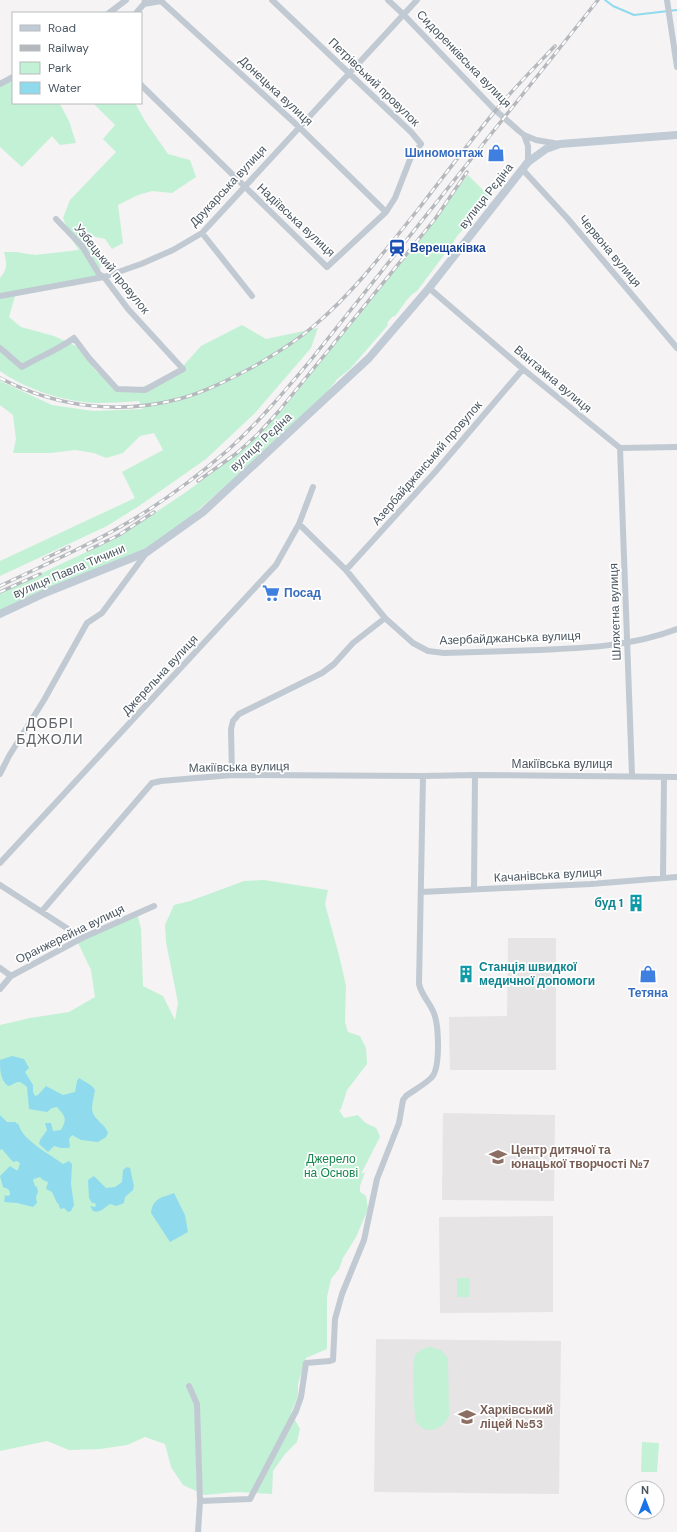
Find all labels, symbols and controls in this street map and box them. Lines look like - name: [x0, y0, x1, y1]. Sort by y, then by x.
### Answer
- street label: Сидоренківська вулиця: [413, 7, 515, 111]
- legend: [12, 12, 142, 104]
- text: Road: [48, 20, 76, 36]
- street label: Петрівський провулок: [325, 34, 424, 130]
- text: Railway: [48, 40, 89, 56]
- street label: Донецька вулиця: [236, 53, 316, 129]
- text: Park: [48, 60, 72, 76]
- text: Water: [48, 80, 82, 96]
- street label: Друкарська вулиця: [186, 142, 270, 230]
- shop icon: Шиномонтаж: [486, 143, 506, 163]
- place label: Шиномонтаж: [405, 145, 483, 161]
- street label: вулиця Рєдіна: [455, 160, 517, 232]
- street label: Надіївська вулиця: [254, 180, 338, 260]
- street label: Червона вулиця: [575, 212, 645, 290]
- street label: Узбецький провулок: [71, 221, 154, 318]
- station icon: Верещаківка: [387, 238, 407, 258]
- place label: Верещаківка: [410, 240, 486, 256]
- street label: Вантажна вулиця: [511, 342, 595, 416]
- street label: Азербайджанський провулок: [369, 397, 486, 529]
- street label: вулиця Рєдіна: [227, 409, 296, 475]
- street label: вулиця Павла Тичини: [11, 540, 127, 602]
- street label: Шляхетна вулиця: [605, 563, 625, 661]
- supermarket icon: Посад: [261, 583, 281, 603]
- place label: Посад: [284, 585, 321, 601]
- street label: Азербайджанська вулиця: [439, 628, 581, 648]
- street label: Джерельна вулиця: [119, 631, 201, 719]
- district label: ДОБРІ БДЖОЛИ: [16, 714, 84, 748]
- street label: Макіївська вулиця: [512, 756, 612, 772]
- street label: Макіївська вулиця: [188, 758, 290, 776]
- street label: Качанівська вулиця: [493, 864, 603, 886]
- building icon: буд 1: [626, 893, 646, 913]
- place label: буд 1: [595, 895, 623, 911]
- street label: Оранжерейна вулиця: [13, 901, 127, 967]
- place label: Станція швидкої медичної допомоги: [479, 959, 595, 989]
- building icon: Станція швидкої медичної допомоги: [456, 964, 476, 984]
- shop icon: Тетяна: [638, 964, 658, 984]
- place label: Тетяна: [628, 985, 668, 1001]
- place label: Центр дитячої та юнацької творчості №7: [511, 1142, 650, 1172]
- school or university icon: Центр дитячої та юнацької творчості №7: [488, 1147, 508, 1167]
- park label: Джерело на Основі: [304, 1151, 358, 1181]
- place label: Харківський ліцей №53: [480, 1402, 553, 1432]
- school or university icon: Харківський ліцей №53: [457, 1407, 477, 1427]
- north arrow: [625, 1480, 665, 1520]
- text: N: [641, 1483, 649, 1497]

